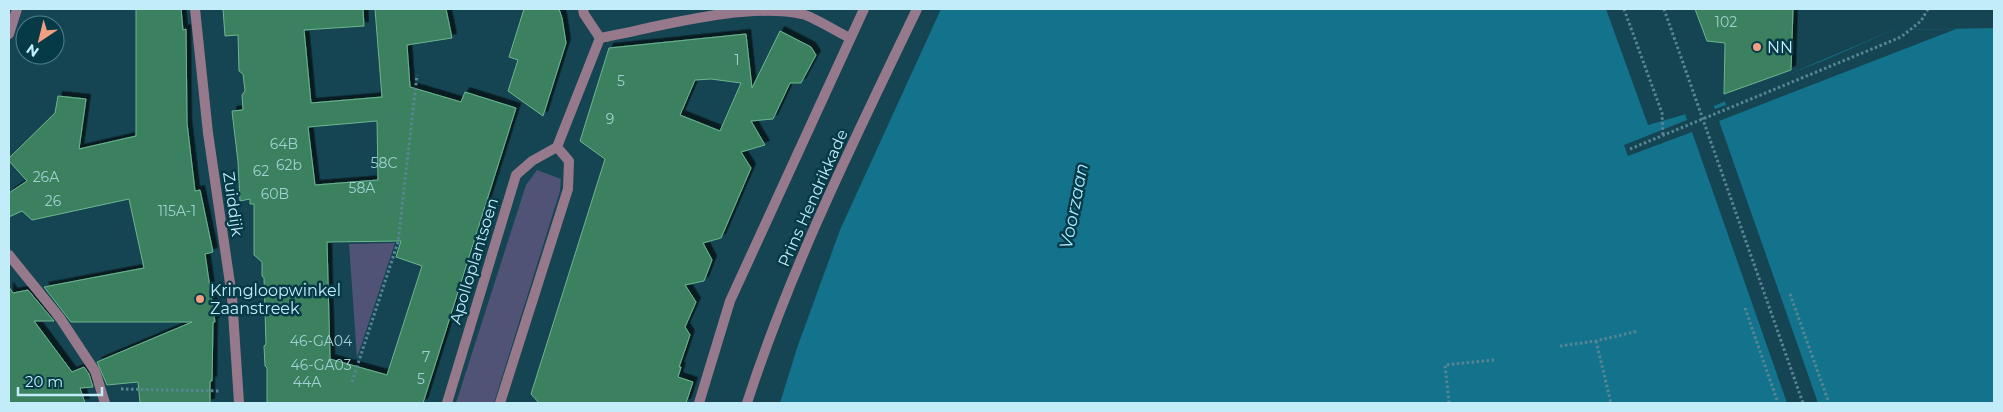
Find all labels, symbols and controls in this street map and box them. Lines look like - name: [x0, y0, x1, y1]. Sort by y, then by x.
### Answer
- house number: 102: [1715, 13, 1737, 31]
- north arrow: [15, 15, 65, 65]
- place label: NN: [1767, 38, 1793, 57]
- text: N: [23, 40, 42, 61]
- marker: NN: [1751, 41, 1763, 53]
- house number: 1: [734, 51, 740, 69]
- house number: 5: [617, 72, 625, 90]
- house number: 9: [606, 110, 614, 128]
- street label: Prins Hendrikkade: [774, 126, 852, 270]
- house number: 64B: [270, 135, 298, 153]
- house number: 58C: [371, 154, 397, 172]
- house number: 62b: [276, 156, 302, 174]
- water label: Voorzaan: [1055, 161, 1093, 251]
- house number: 62: [253, 162, 269, 180]
- house number: 26A: [33, 168, 60, 186]
- street label: Zuiddijk: [219, 170, 247, 238]
- house number: 58A: [349, 179, 376, 197]
- house number: 60B: [261, 185, 289, 203]
- house number: 26: [45, 192, 62, 210]
- street label: Apolloplantsoen: [446, 195, 502, 327]
- house number: 115A-1: [158, 202, 196, 220]
- place label: Kringloopwinkel Zaanstreek: [210, 281, 341, 318]
- marker: Kringloopwinkel Zaanstreek: [194, 293, 206, 305]
- house number: 46-GA04: [290, 332, 353, 350]
- house number: 7: [422, 348, 430, 366]
- house number: 46-GA03: [290, 356, 352, 374]
- scale bar: [18, 364, 101, 396]
- house number: 5: [417, 370, 425, 388]
- text: 20 m: [25, 372, 63, 391]
- house number: 44A: [293, 373, 322, 391]

